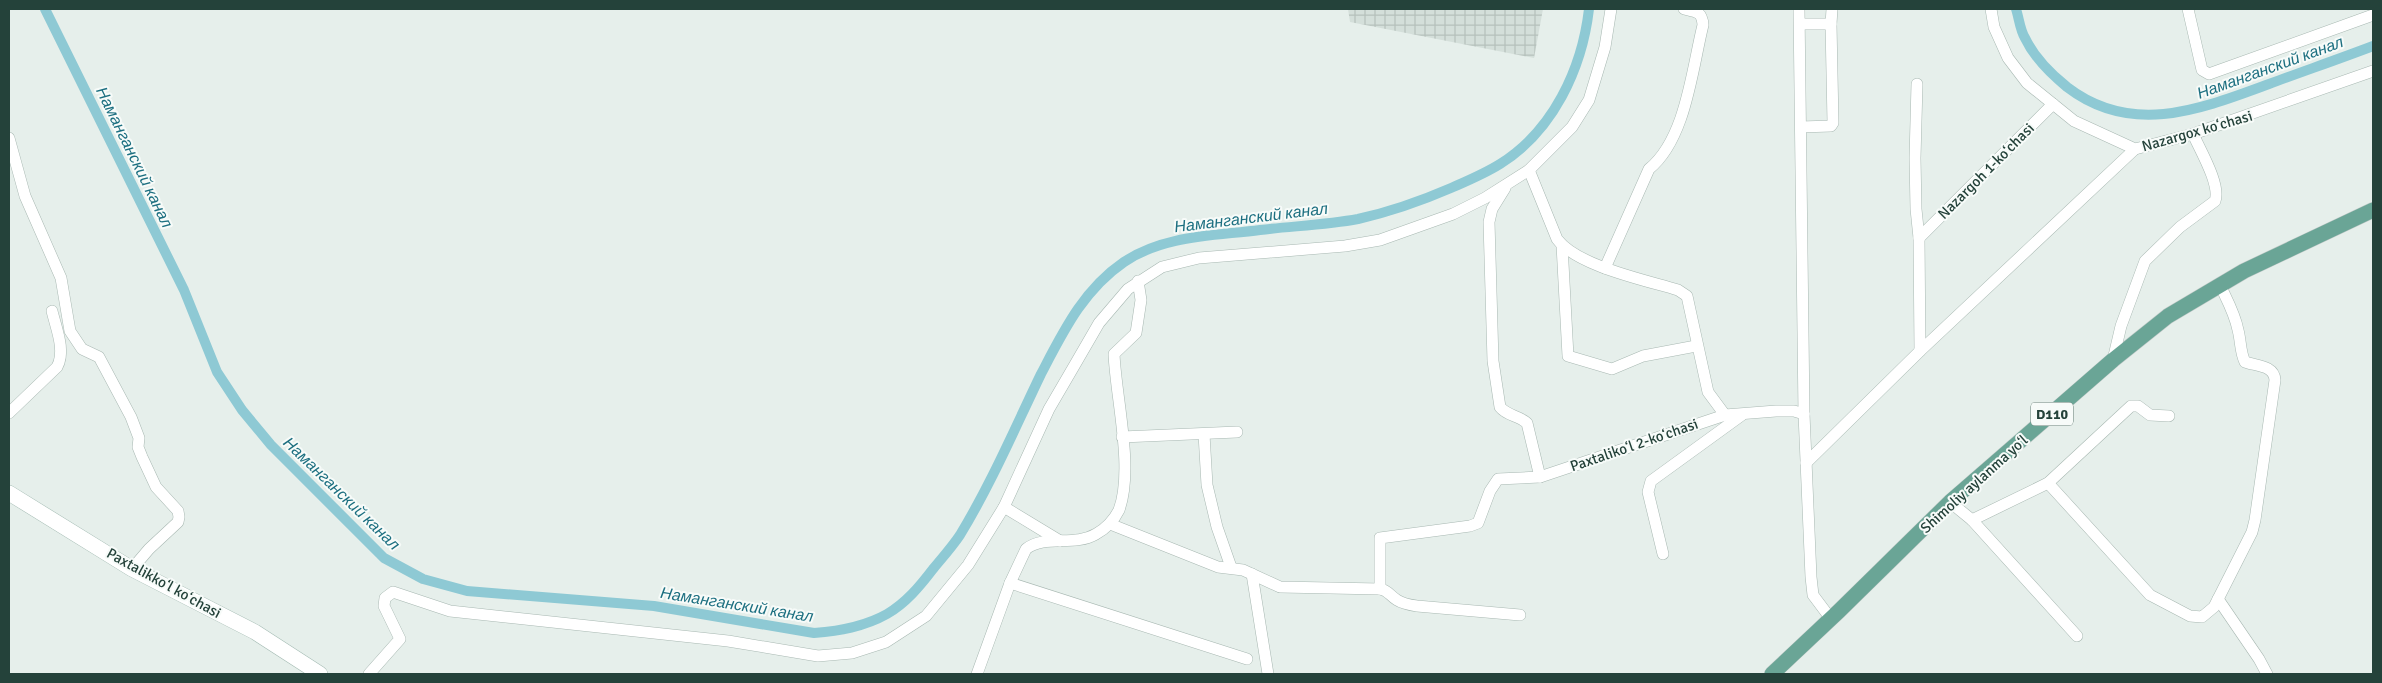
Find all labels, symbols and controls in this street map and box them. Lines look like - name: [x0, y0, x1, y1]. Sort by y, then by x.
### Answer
- water label: Наманганский канал: [2194, 32, 2346, 104]
- water label: Наманганский канал: [91, 84, 177, 231]
- street label: Nazargox koʻchasi: [2140, 107, 2254, 155]
- street label: Nazargoh 1-koʻchasi: [1934, 119, 2038, 223]
- water label: Наманганский канал: [1173, 199, 1329, 237]
- road number: D110: [2031, 402, 2073, 426]
- street label: Paxtalikoʻl 2-koʻchasi: [1568, 415, 1700, 475]
- street label: Shimoliy aylanma yoʻl: [1917, 431, 2031, 537]
- water label: Наманганский канал: [279, 433, 404, 555]
- street label: Paxtalikkoʻl koʻchasi: [104, 544, 224, 622]
- water label: Наманганский канал: [659, 583, 815, 627]

